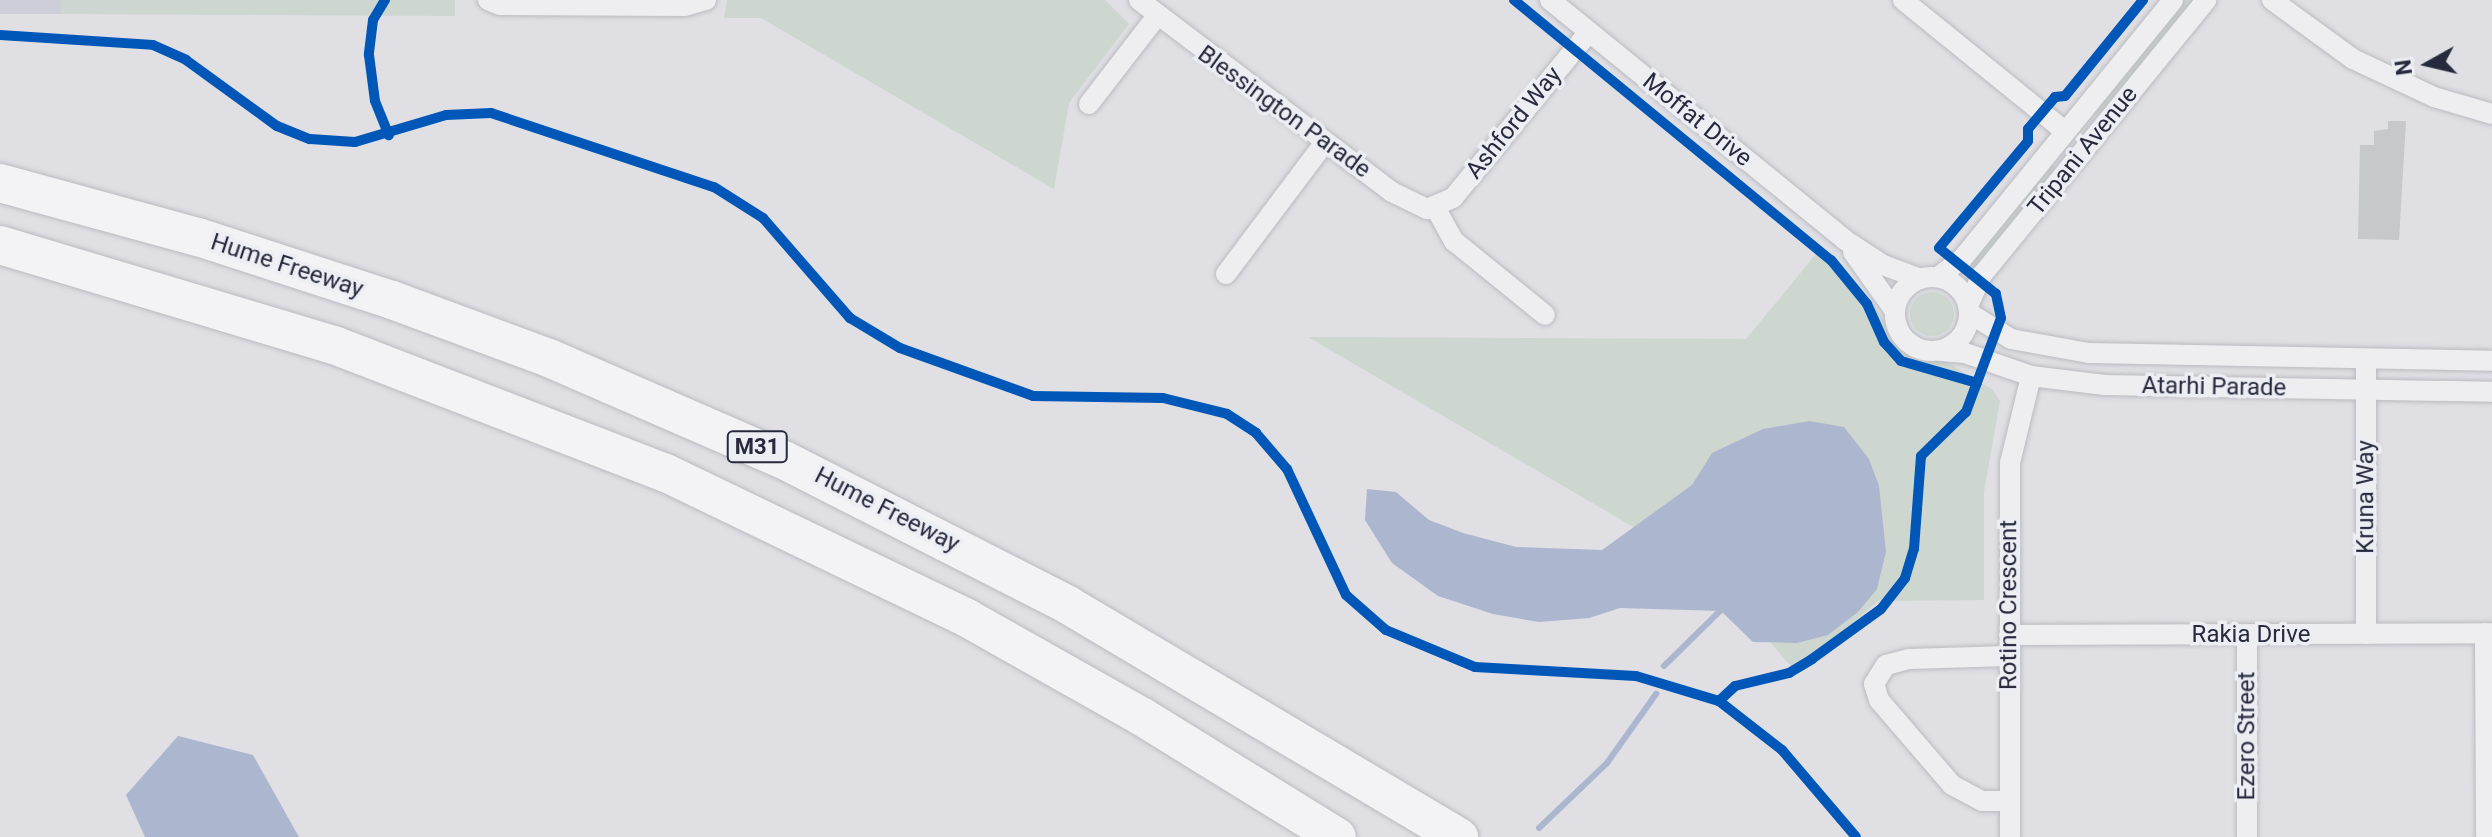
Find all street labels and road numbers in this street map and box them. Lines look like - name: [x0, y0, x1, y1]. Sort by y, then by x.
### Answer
- street label: Blessington Parade: [1192, 40, 1376, 184]
- street label: Ashford Way: [1460, 61, 1568, 185]
- street label: Moffat Drive: [1637, 67, 1757, 173]
- street label: Tripani Avenue: [2022, 81, 2144, 221]
- street label: Hume Freeway: [207, 228, 367, 304]
- street label: Atarhi Parade: [2141, 371, 2287, 403]
- road number: M31: [725, 429, 789, 465]
- street label: Kruna Way: [2352, 440, 2380, 554]
- street label: Hume Freeway: [810, 461, 964, 559]
- street label: Rotino Crescent: [1995, 520, 2023, 690]
- street label: Rakia Drive: [2192, 621, 2310, 649]
- street label: Ezero Street: [2233, 672, 2261, 800]

